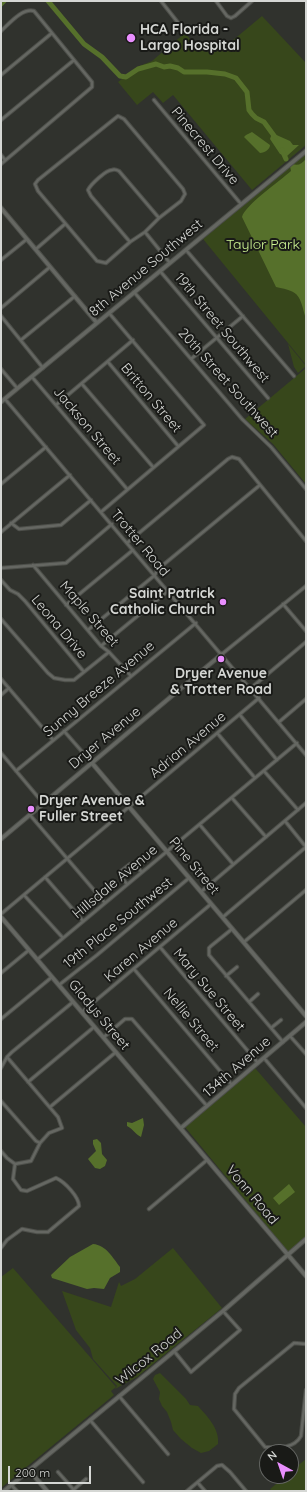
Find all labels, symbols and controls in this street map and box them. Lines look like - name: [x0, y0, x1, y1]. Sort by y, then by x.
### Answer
- place label: HCA Florida - Largo Hospital: [140, 22, 240, 54]
- marker: HCA Florida - Largo Hospital: [125, 32, 137, 44]
- street label: Pinecrest Drive: [168, 104, 242, 188]
- street label: 8th Avenue Southwest: [86, 216, 206, 320]
- park label: Taylor Park: [226, 237, 300, 253]
- street label: 19th Street Southwest: [171, 270, 273, 386]
- street label: 20th Street Southwest: [174, 325, 282, 441]
- street label: Britton Street: [117, 360, 185, 436]
- street label: Jackson Street: [50, 384, 124, 468]
- street label: Trotter Road: [107, 506, 173, 580]
- street label: Maple Street: [56, 578, 122, 650]
- place label: Saint Patrick Catholic Church: [110, 586, 215, 618]
- street label: Leona Drive: [28, 592, 90, 662]
- marker: Saint Patrick Catholic Church: [218, 597, 228, 607]
- street label: Sunny Breeze Avenue: [40, 638, 158, 740]
- marker: Dryer Avenue & Trotter Road: [216, 654, 226, 664]
- place label: Dryer Avenue & Trotter Road: [170, 666, 272, 698]
- street label: Dryer Avenue: [66, 703, 144, 773]
- street label: Adrian Avenue: [147, 708, 229, 782]
- place label: Dryer Avenue & Fuller Street: [39, 793, 145, 826]
- marker: Dryer Avenue & Fuller Street: [26, 804, 36, 814]
- street label: Pine Street: [165, 834, 223, 898]
- street label: Hillsdale Avenue: [69, 842, 161, 922]
- street label: 19th Place Southwest: [60, 874, 176, 972]
- street label: Karen Avenue: [101, 914, 181, 986]
- street label: Mary Sue Street: [169, 945, 249, 1035]
- street label: Gladys Street: [65, 977, 133, 1053]
- street label: Nellie Street: [160, 985, 222, 1055]
- street label: 134th Avenue: [200, 1033, 274, 1101]
- street label: Vonn Road: [222, 1162, 282, 1228]
- street label: Wilcox Road: [112, 1325, 186, 1389]
- north arrow: [259, 1444, 299, 1484]
- text: N: [264, 1448, 280, 1464]
- scale bar: [10, 1458, 93, 1484]
- text: 200 m: [15, 1465, 50, 1480]

